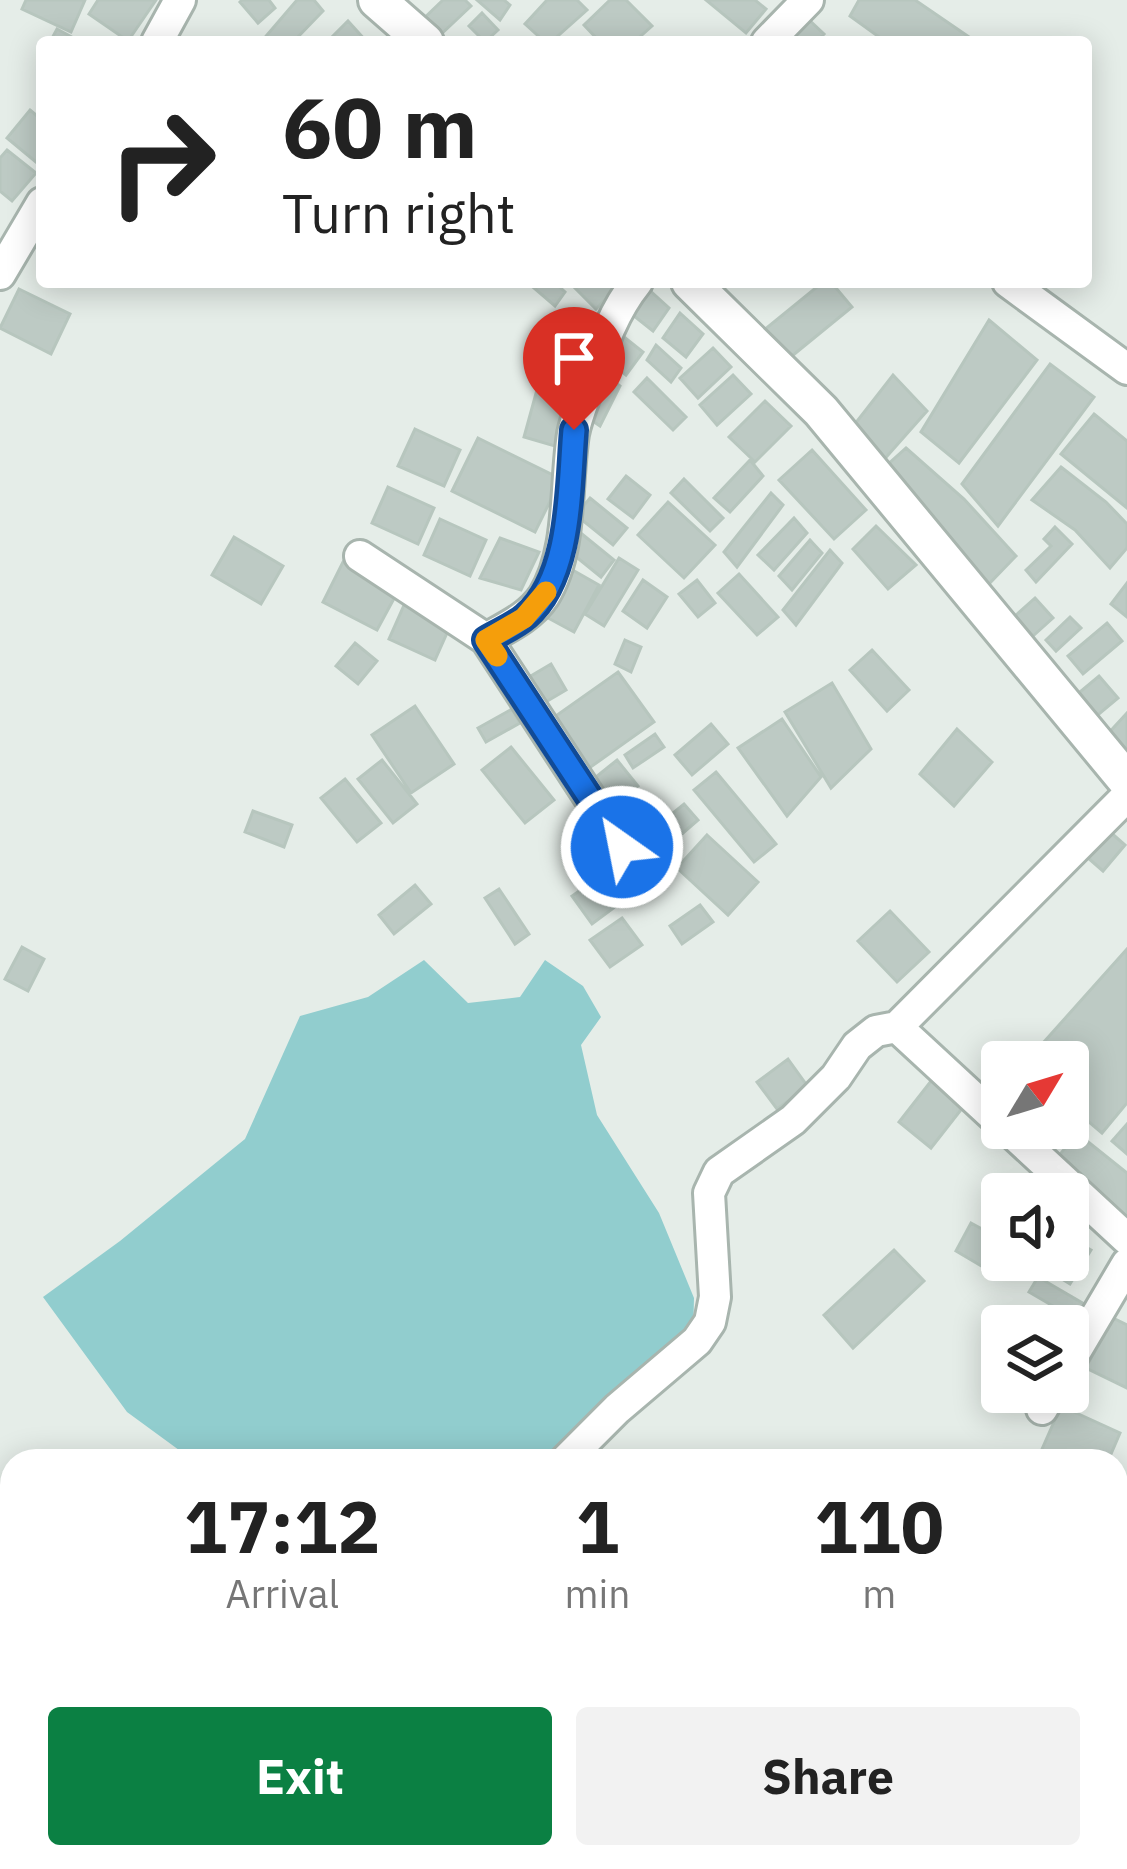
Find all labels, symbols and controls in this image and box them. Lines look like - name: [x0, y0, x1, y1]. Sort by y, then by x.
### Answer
- text: 60 m: [282, 72, 478, 181]
- icon: right: [84, 84, 240, 240]
- text: Turn right: [282, 178, 516, 248]
- pin: [523, 307, 625, 430]
- icon: arrive: [541, 325, 607, 391]
- position arrow: [559, 784, 685, 910]
- north arrow: [981, 1041, 1089, 1149]
- map controls: [981, 1041, 1089, 1413]
- button: sound: [981, 1173, 1089, 1281]
- button: layers: [981, 1305, 1089, 1413]
- text: 17:12: [184, 1479, 381, 1573]
- text: 1: [576, 1479, 619, 1573]
- text: 110: [814, 1479, 944, 1573]
- text: Arrival: [225, 1568, 339, 1619]
- text: min: [565, 1568, 630, 1619]
- text: m: [862, 1568, 896, 1619]
- button: Exit: [48, 1707, 552, 1845]
- button: Share: [576, 1707, 1080, 1845]

